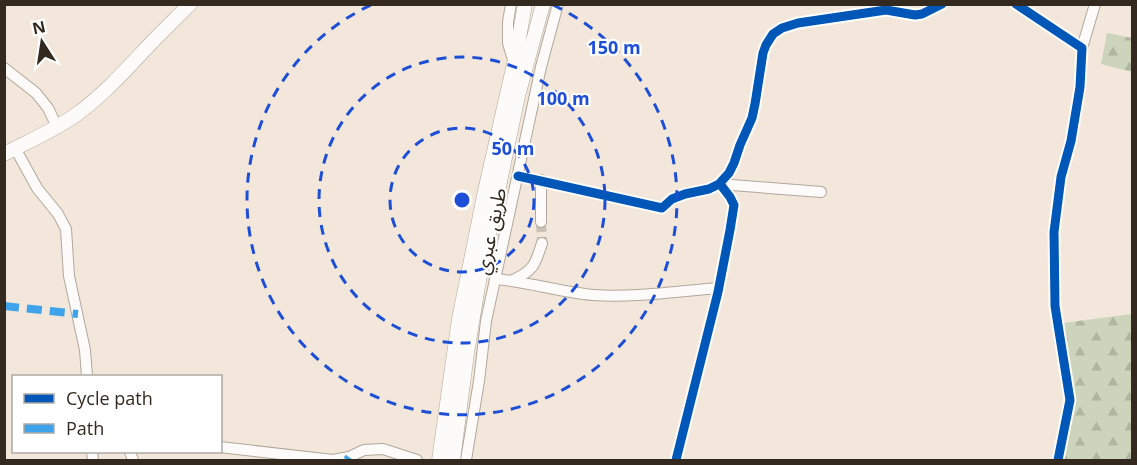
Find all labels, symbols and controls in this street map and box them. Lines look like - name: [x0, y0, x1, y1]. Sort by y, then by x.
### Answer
- north arrow: [12, 12, 72, 72]
- text: N: [30, 15, 48, 39]
- text: 150 m: [587, 35, 641, 59]
- text: 100 m: [536, 86, 590, 110]
- text: 50 m: [492, 136, 534, 160]
- street label: طريق عبري: [468, 185, 515, 278]
- centre of rings: [452, 190, 472, 210]
- legend: [12, 375, 222, 453]
- text: Cycle path: [66, 386, 153, 410]
- text: Path: [66, 416, 104, 440]

